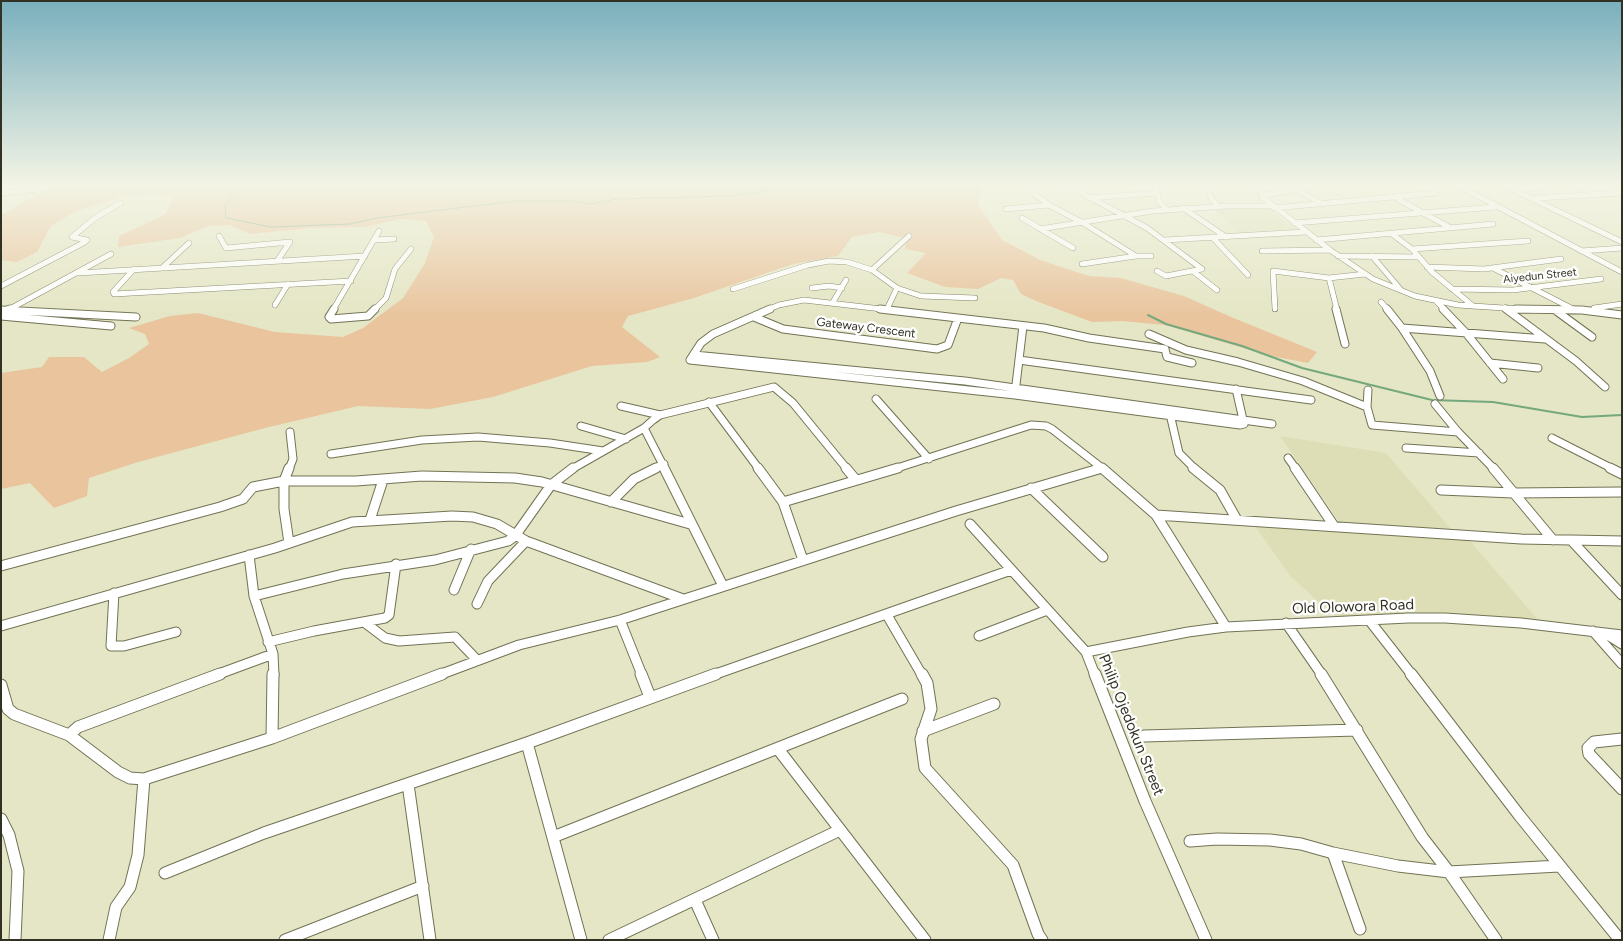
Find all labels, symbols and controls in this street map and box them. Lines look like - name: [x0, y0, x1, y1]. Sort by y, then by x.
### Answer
- street label: Aiyedun Street: [1503, 266, 1577, 286]
- street label: Gateway Crescent: [816, 315, 916, 341]
- street label: Old Olowora Road: [1292, 596, 1414, 618]
- street label: Philip Ojedokun Street: [1094, 652, 1168, 798]

